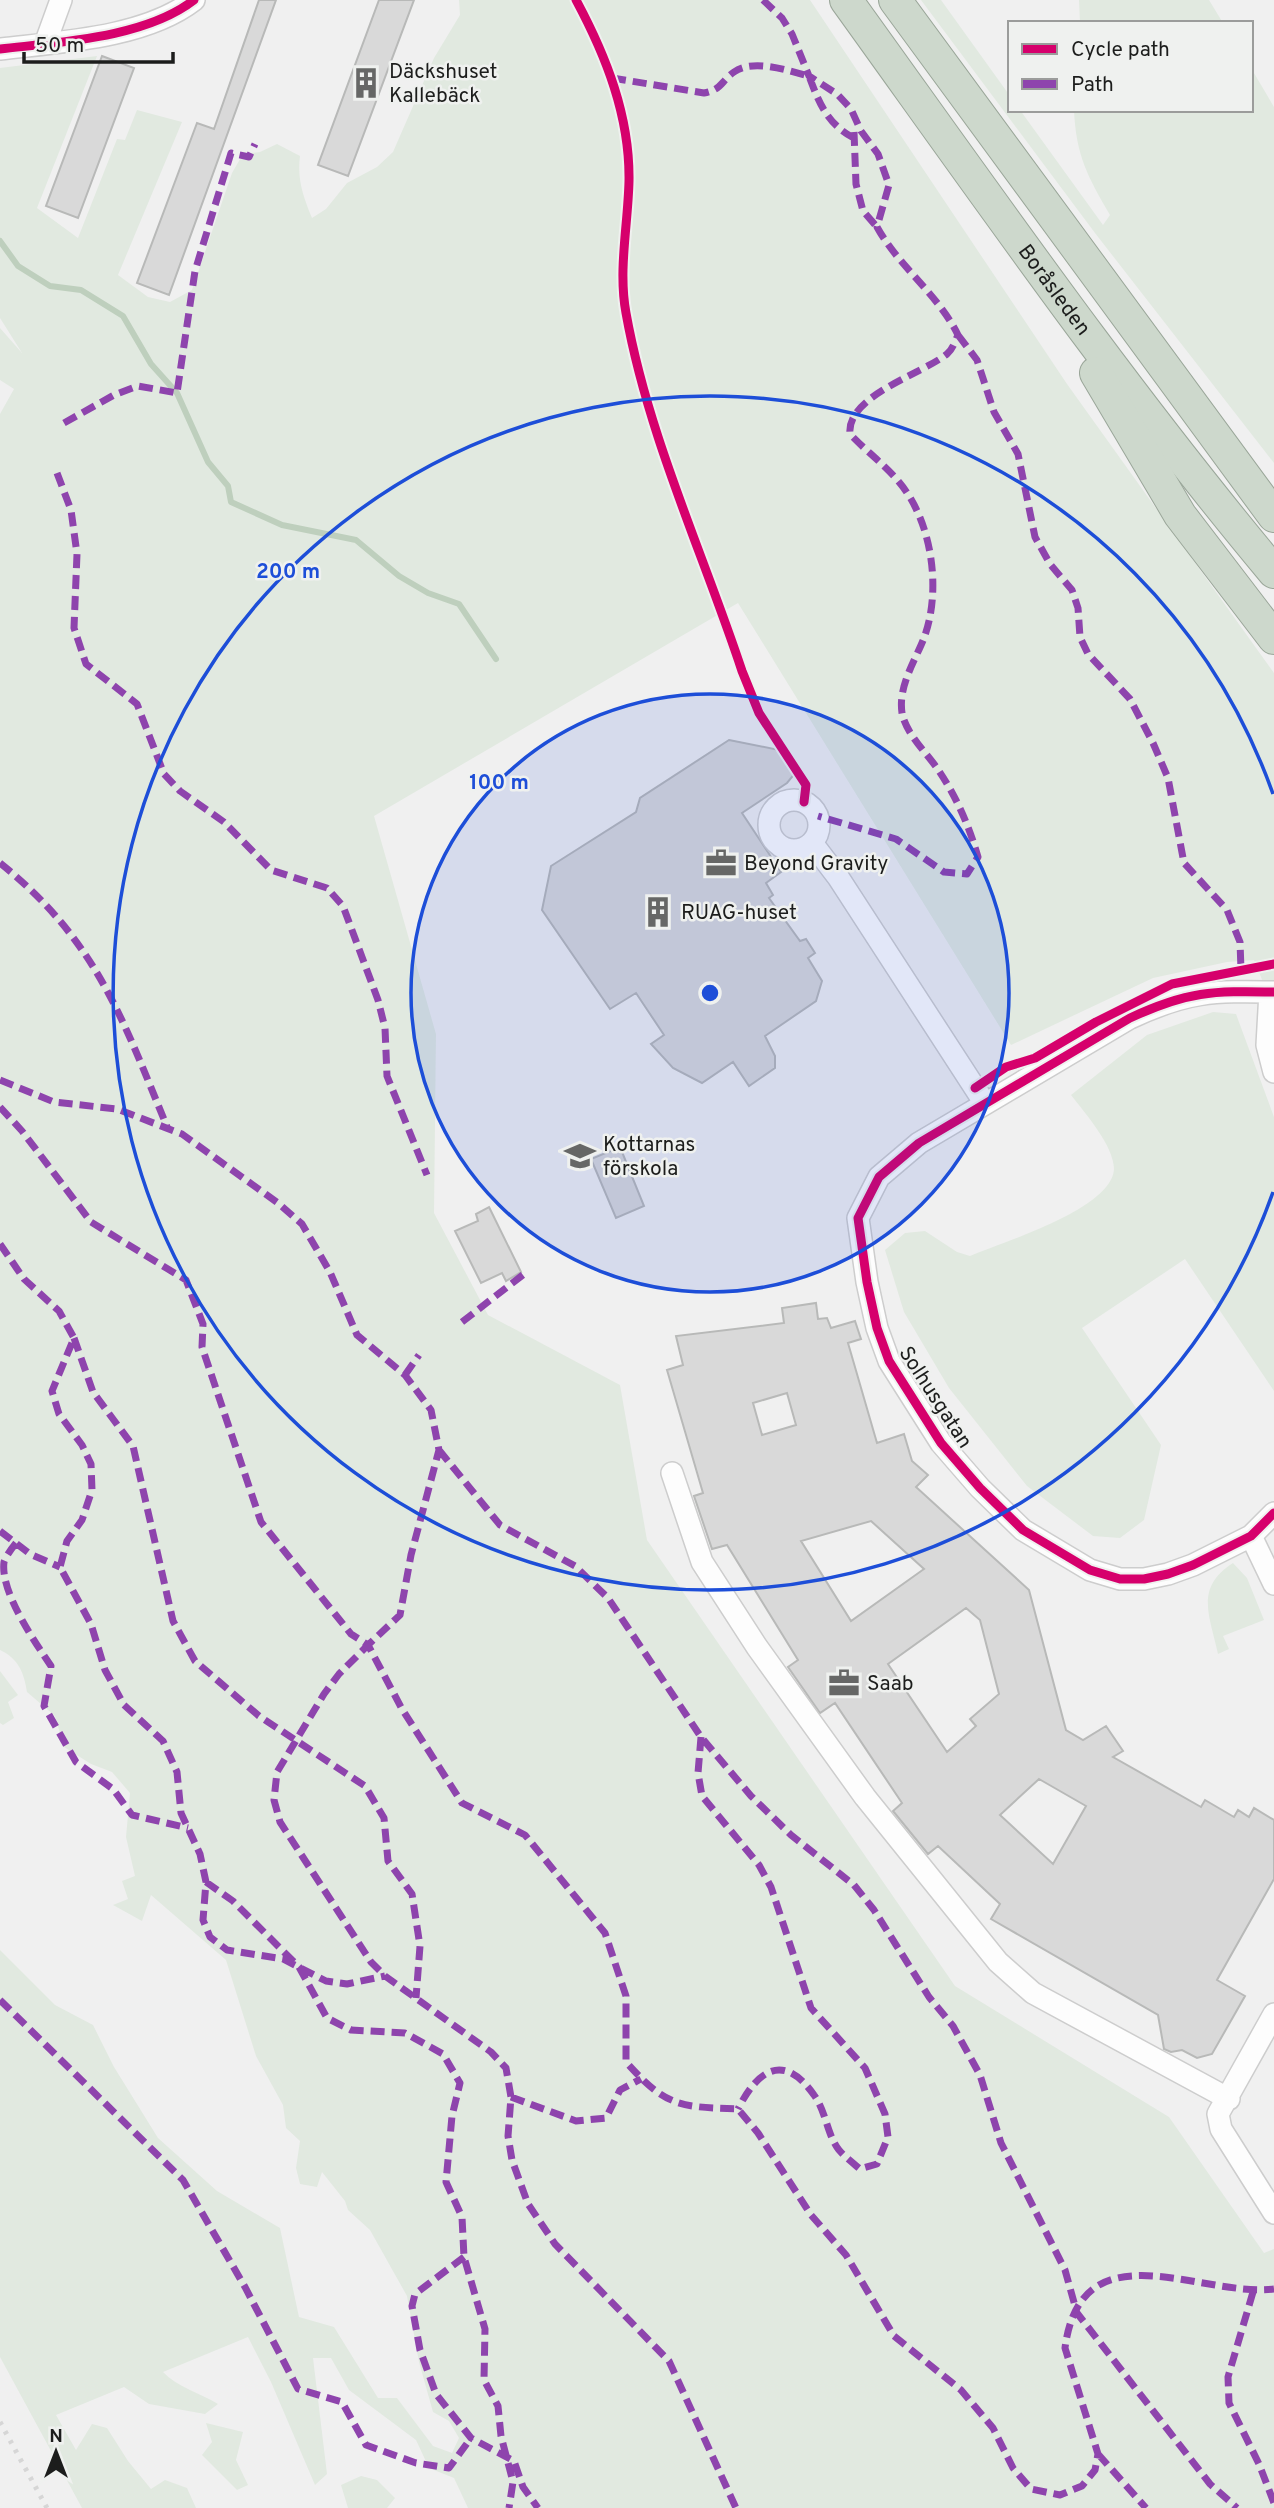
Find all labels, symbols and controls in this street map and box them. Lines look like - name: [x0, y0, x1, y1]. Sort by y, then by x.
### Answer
- scale bar: [24, 21, 173, 65]
- legend: [1008, 21, 1253, 112]
- text: 50 m: [35, 33, 84, 60]
- text: Cycle path: [1071, 37, 1170, 64]
- place label: Däckshuset Kallebäck: [389, 59, 498, 110]
- building icon: Däckshuset Kallebäck: [349, 66, 383, 100]
- text: Path: [1071, 72, 1114, 99]
- street label: Boråsleden: [1011, 240, 1096, 341]
- text: 200 m: [256, 559, 320, 586]
- text: 100 m: [469, 770, 529, 797]
- office icon: Beyond Gravity: [704, 846, 738, 880]
- place label: Beyond Gravity: [744, 851, 888, 878]
- building icon: RUAG-huset: [641, 895, 675, 929]
- place label: RUAG-huset: [681, 900, 797, 927]
- centre of rings: [698, 981, 722, 1005]
- place label: Kottarnas förskola: [603, 1132, 695, 1183]
- school or university icon: Kottarnas förskola: [563, 1139, 597, 1173]
- street label: Solhusgatan: [892, 1342, 978, 1454]
- office icon: Saab: [827, 1666, 861, 1700]
- place label: Saab: [867, 1671, 914, 1698]
- north arrow: [21, 2417, 91, 2487]
- text: N: [49, 2425, 63, 2449]

